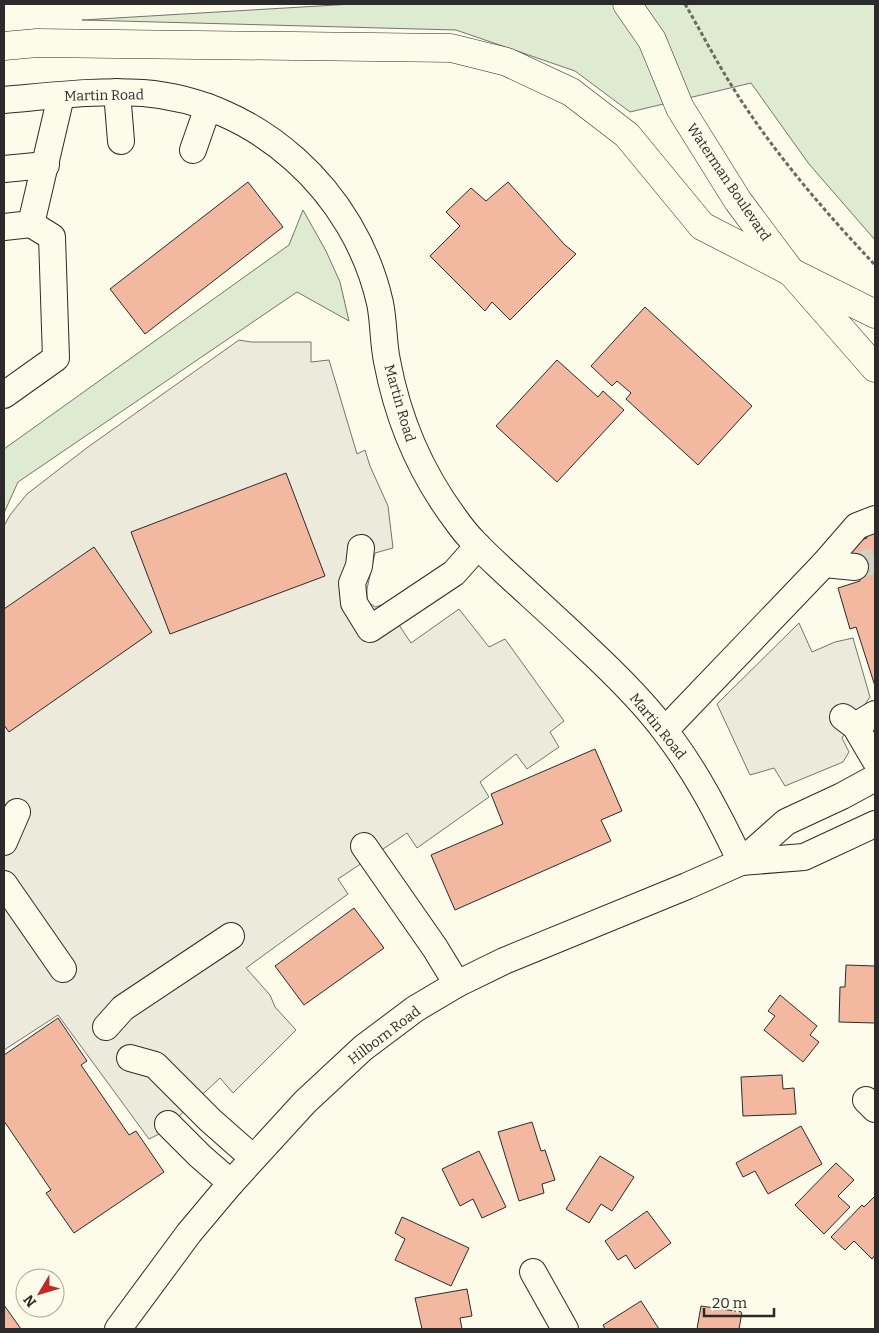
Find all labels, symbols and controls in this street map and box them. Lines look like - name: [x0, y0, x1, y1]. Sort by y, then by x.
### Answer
- street label: Martin Road: [64, 86, 144, 105]
- street label: Waterman Boulevard: [683, 120, 774, 244]
- street label: Martin Road: [380, 362, 419, 444]
- street label: Martin Road: [626, 690, 689, 763]
- street label: Hilborn Road: [345, 1003, 424, 1068]
- north arrow: [15, 1268, 65, 1318]
- scale bar: [704, 1286, 774, 1318]
- text: N: [20, 1291, 40, 1310]
- text: 20 m: [712, 1294, 748, 1312]

